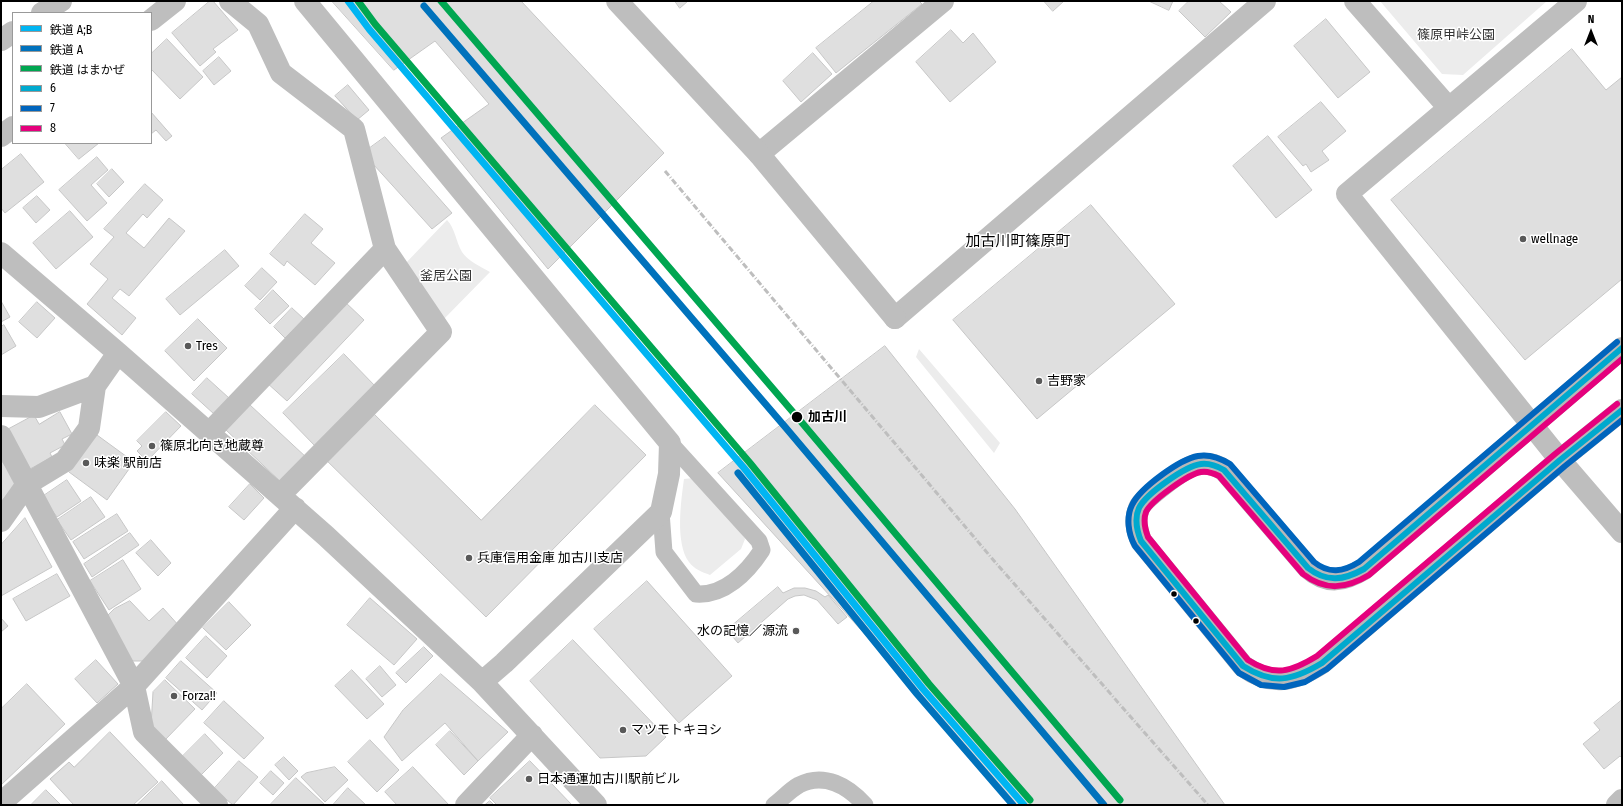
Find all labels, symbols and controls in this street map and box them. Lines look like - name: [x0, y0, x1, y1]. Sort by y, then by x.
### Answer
- legend: [12, 12, 152, 144]
- north arrow: [1571, 12, 1611, 52]
- text: N: [1588, 13, 1594, 26]
- text: 鉄道 A;B: [50, 23, 92, 37]
- park label: 篠原甲峠公園: [1417, 27, 1495, 43]
- text: 鉄道 A: [50, 43, 83, 57]
- text: 鉄道 はまかぜ: [50, 63, 125, 77]
- text: 6: [50, 81, 56, 95]
- text: 7: [50, 101, 55, 115]
- text: 8: [50, 121, 56, 135]
- place label: wellnage: [1531, 231, 1578, 247]
- district label: 加古川町篠原町: [966, 233, 1070, 251]
- marker: wellnage: [1518, 234, 1528, 244]
- park label: 釜居公園: [420, 268, 472, 284]
- place label: Tres: [196, 338, 218, 354]
- marker: Tres: [183, 341, 193, 351]
- place label: 吉野家: [1047, 373, 1086, 389]
- marker: 吉野家: [1034, 376, 1044, 386]
- place label: 加古川: [808, 409, 847, 425]
- marker: 加古川: [790, 410, 804, 424]
- place label: 篠原北向き地蔵尊: [160, 438, 264, 454]
- marker: 篠原北向き地蔵尊: [147, 441, 157, 451]
- place label: 味楽 駅前店: [94, 455, 162, 471]
- marker: 味楽 駅前店: [81, 458, 91, 468]
- place label: 兵庫信用金庫 加古川支店: [477, 550, 623, 566]
- marker: 兵庫信用金庫 加古川支店: [464, 553, 474, 563]
- unlabelled marker: [1169, 589, 1179, 599]
- unlabelled marker: [1191, 616, 1201, 626]
- place label: 水の記憶／源流: [697, 623, 788, 639]
- marker: 水の記憶／源流: [791, 626, 801, 636]
- place label: Forza!!: [182, 688, 216, 704]
- marker: Forza!!: [169, 691, 179, 701]
- place label: マツモトキヨシ: [631, 722, 722, 738]
- marker: マツモトキヨシ: [618, 725, 628, 735]
- place label: 日本通運加古川駅前ビル: [537, 771, 680, 787]
- marker: 日本通運加古川駅前ビル: [524, 774, 534, 784]

